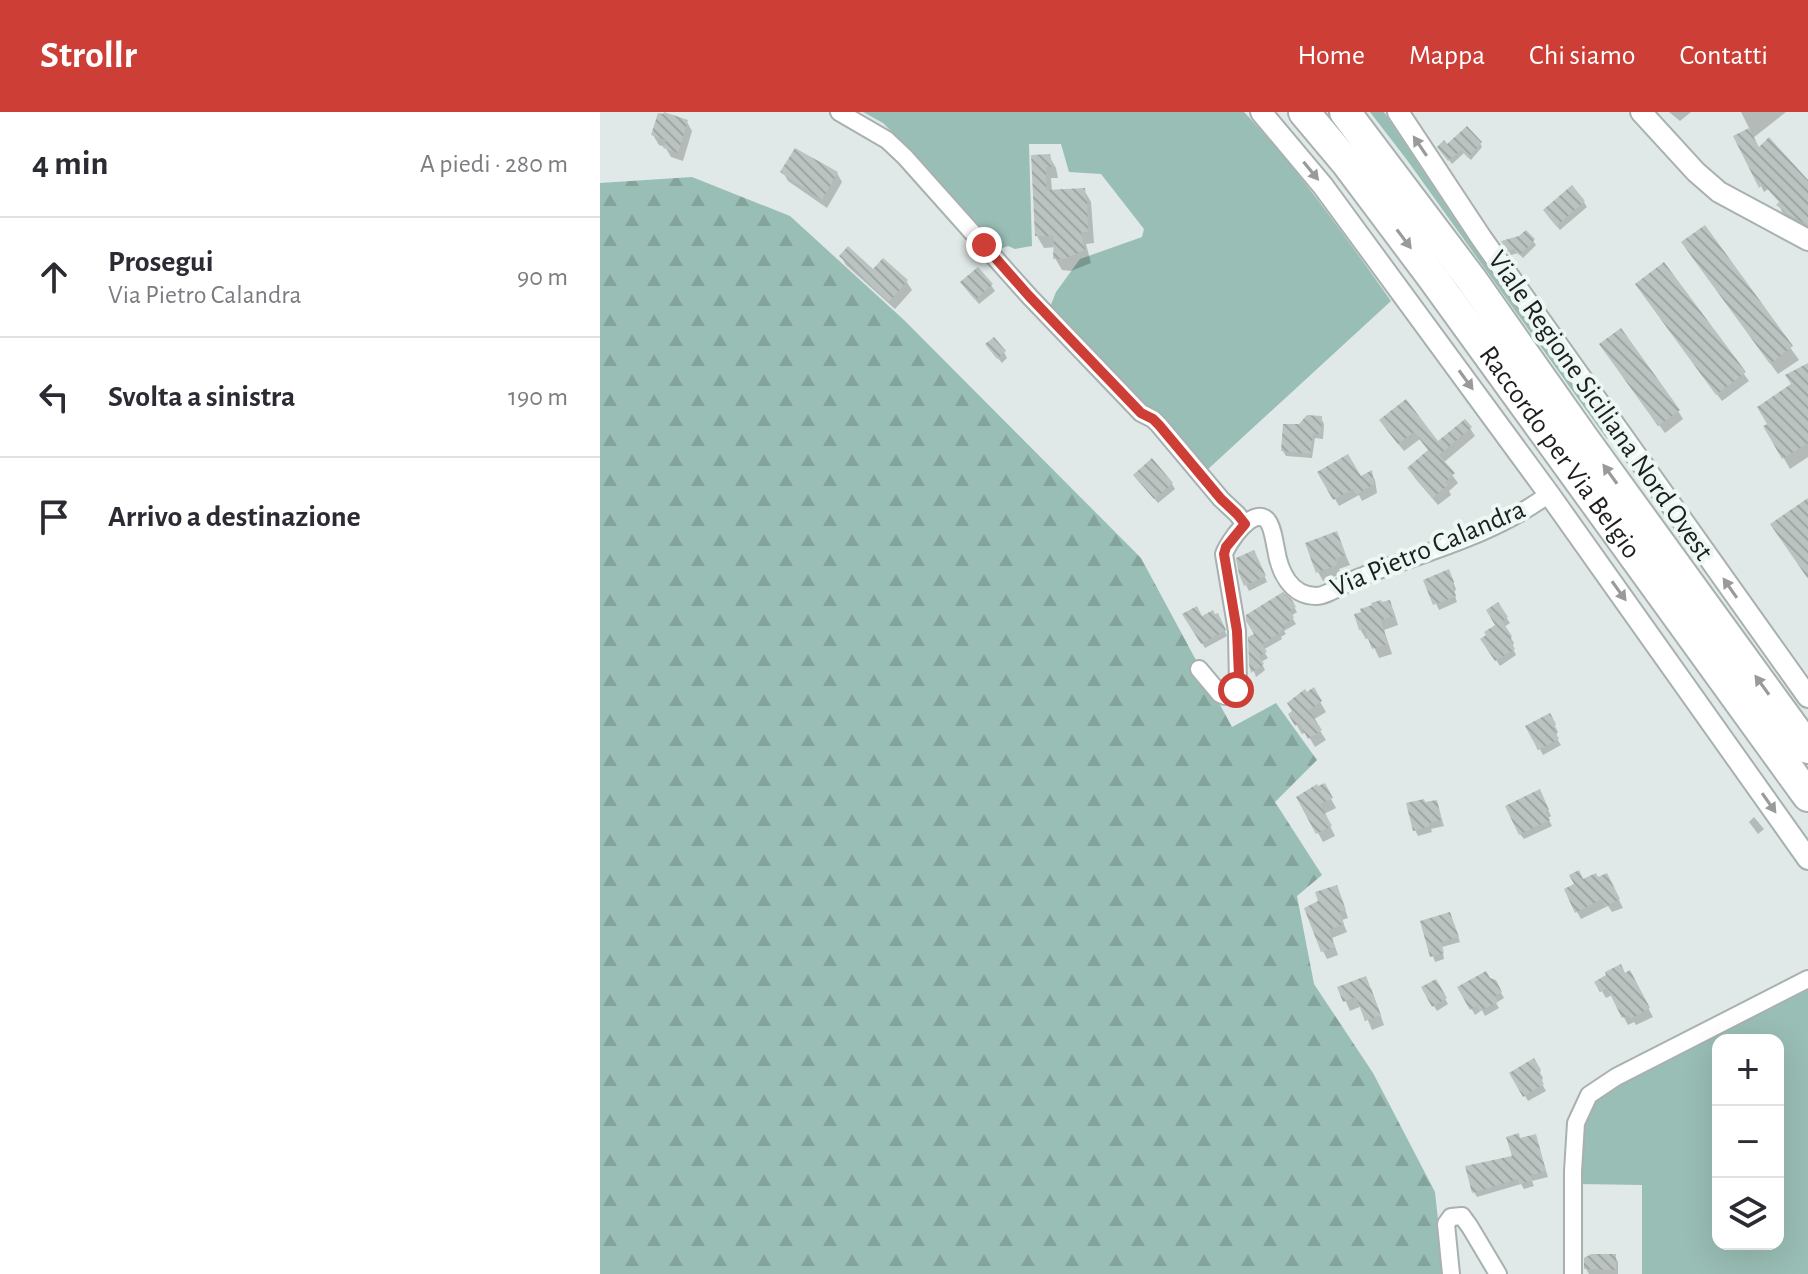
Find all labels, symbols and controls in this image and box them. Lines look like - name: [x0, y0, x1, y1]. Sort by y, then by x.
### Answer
- text: Strollr: [40, 37, 137, 75]
- text: Home: [1298, 42, 1365, 70]
- text: Mappa: [1409, 42, 1485, 70]
- text: Chi siamo: [1529, 42, 1636, 70]
- text: Contatti: [1680, 42, 1768, 70]
- one-way arrow: [1413, 135, 1428, 156]
- text: 4 min: [32, 147, 109, 181]
- text: A piedi · 280 m: [420, 151, 568, 177]
- one-way arrow: [1302, 161, 1319, 181]
- route end: [966, 227, 1002, 263]
- one-way arrow: [1396, 229, 1412, 250]
- street label: Viale Regione Siciliana Nord Ovest: [1482, 246, 1718, 566]
- text: Prosegui: [108, 247, 214, 277]
- icon: ahead: [32, 255, 76, 299]
- text: 90 m: [517, 264, 568, 290]
- text: Via Pietro Calandra: [108, 282, 302, 308]
- street label: Raccordo per Via Belgio: [1473, 341, 1645, 564]
- one-way arrow: [1458, 370, 1473, 391]
- icon: left: [32, 375, 76, 419]
- text: Svolta a sinistra: [108, 382, 295, 412]
- text: 190 m: [508, 384, 568, 410]
- one-way arrow: [1603, 464, 1618, 485]
- icon: arrive: [32, 495, 76, 539]
- street label: Via Pietro Calandra: [1327, 495, 1529, 603]
- text: Arrivo a destinazione: [108, 502, 361, 532]
- one-way arrow: [1723, 578, 1738, 599]
- one-way arrow: [1610, 580, 1626, 601]
- route start: [1218, 672, 1254, 708]
- one-way arrow: [1754, 674, 1770, 696]
- one-way arrow: [1761, 793, 1776, 814]
- map controls: [1712, 1034, 1784, 1250]
- button: +: [1712, 1034, 1784, 1106]
- button: −: [1712, 1106, 1784, 1178]
- button: layers: [1712, 1178, 1784, 1250]

